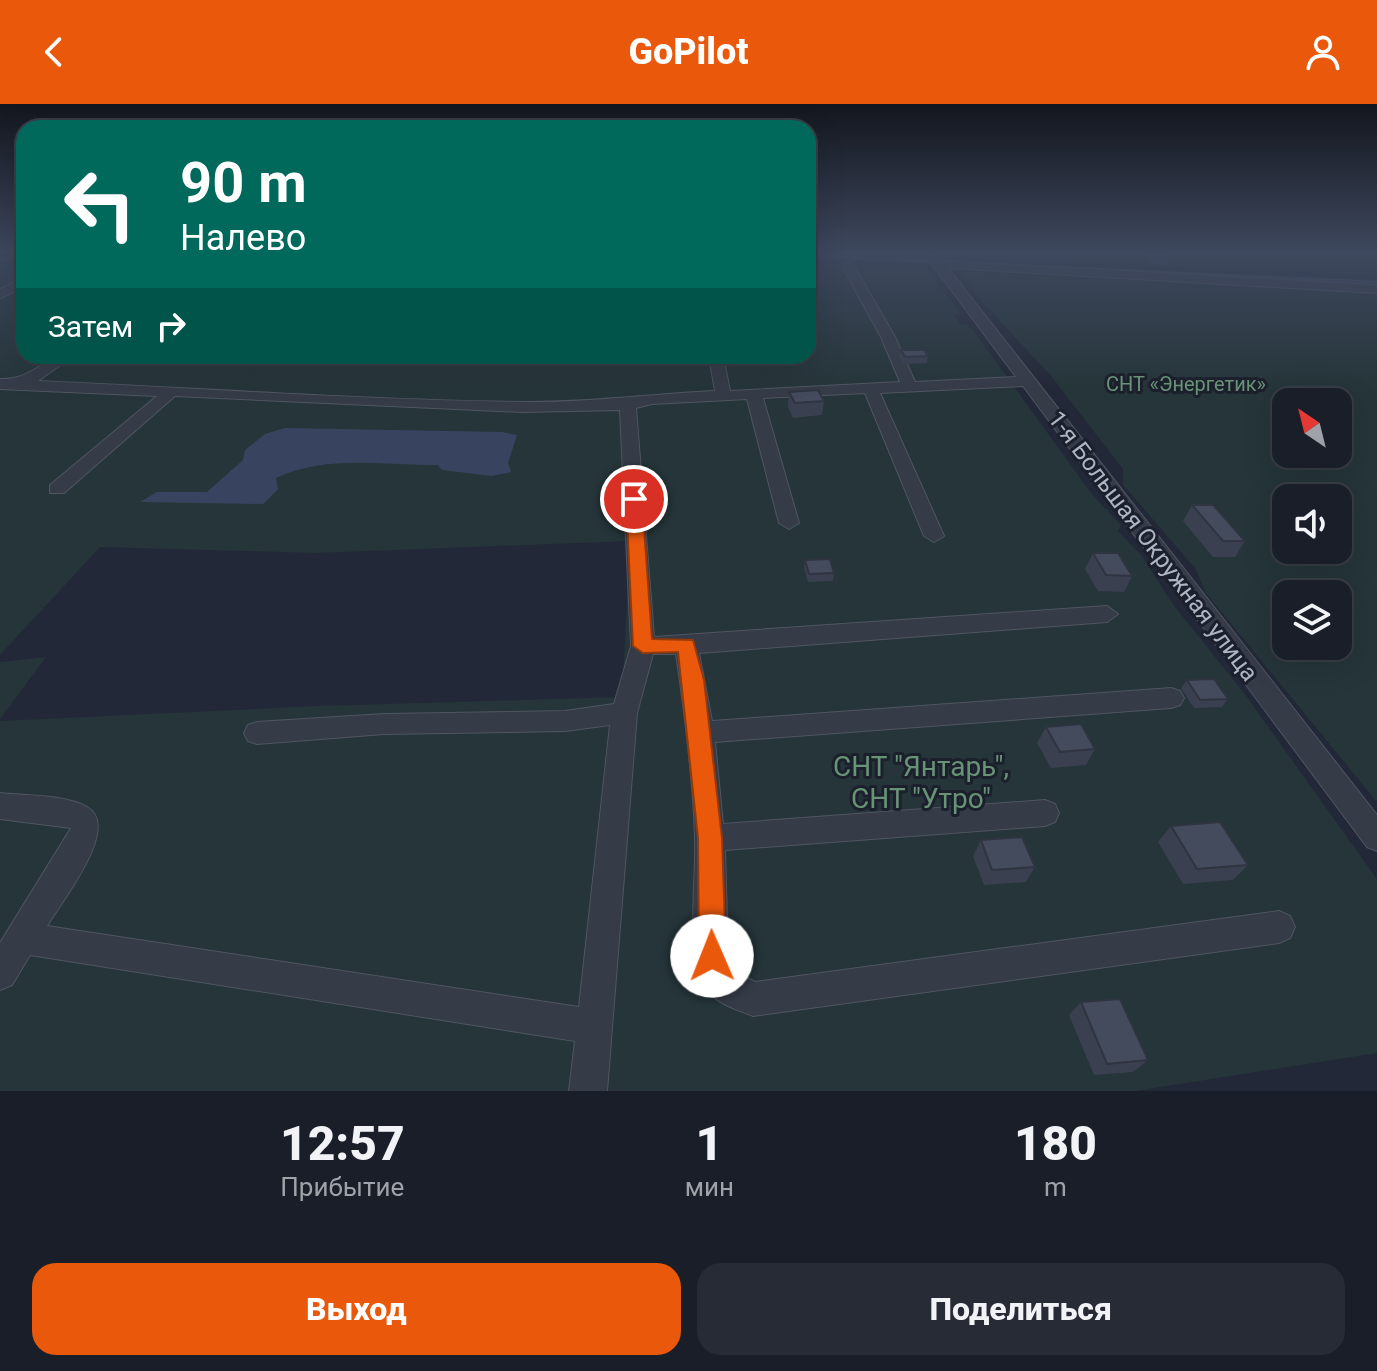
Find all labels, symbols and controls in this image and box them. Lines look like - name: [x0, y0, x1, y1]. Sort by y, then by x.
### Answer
- icon: back: [32, 30, 76, 74]
- icon: person: [1301, 30, 1345, 74]
- text: GoPilot: [628, 31, 749, 73]
- text: 90 m: [180, 150, 307, 216]
- icon: left: [48, 152, 152, 256]
- text: Налево: [180, 217, 306, 259]
- icon: right: [149, 304, 193, 348]
- text: Затем: [48, 309, 133, 344]
- park label: СНТ «Энергетик»: [1106, 372, 1266, 396]
- north arrow: [1272, 388, 1352, 468]
- map controls: [1272, 388, 1352, 660]
- street label: 1-я Большая Окружная улица: [1042, 405, 1264, 687]
- pin: [600, 465, 668, 533]
- icon: arrive: [612, 477, 656, 521]
- button: sound: [1272, 484, 1352, 564]
- button: layers: [1272, 580, 1352, 660]
- park label: СНТ "Янтарь", СНТ "Утро": [833, 750, 1009, 815]
- position arrow: [670, 914, 754, 998]
- text: 12:57: [280, 1115, 405, 1172]
- text: 1: [695, 1115, 723, 1172]
- text: 180: [1014, 1115, 1097, 1172]
- text: Прибытие: [280, 1172, 404, 1202]
- text: мин: [685, 1172, 734, 1202]
- text: m: [1044, 1172, 1067, 1202]
- button: Выход: [32, 1263, 681, 1355]
- button: Поделиться: [697, 1263, 1345, 1355]

